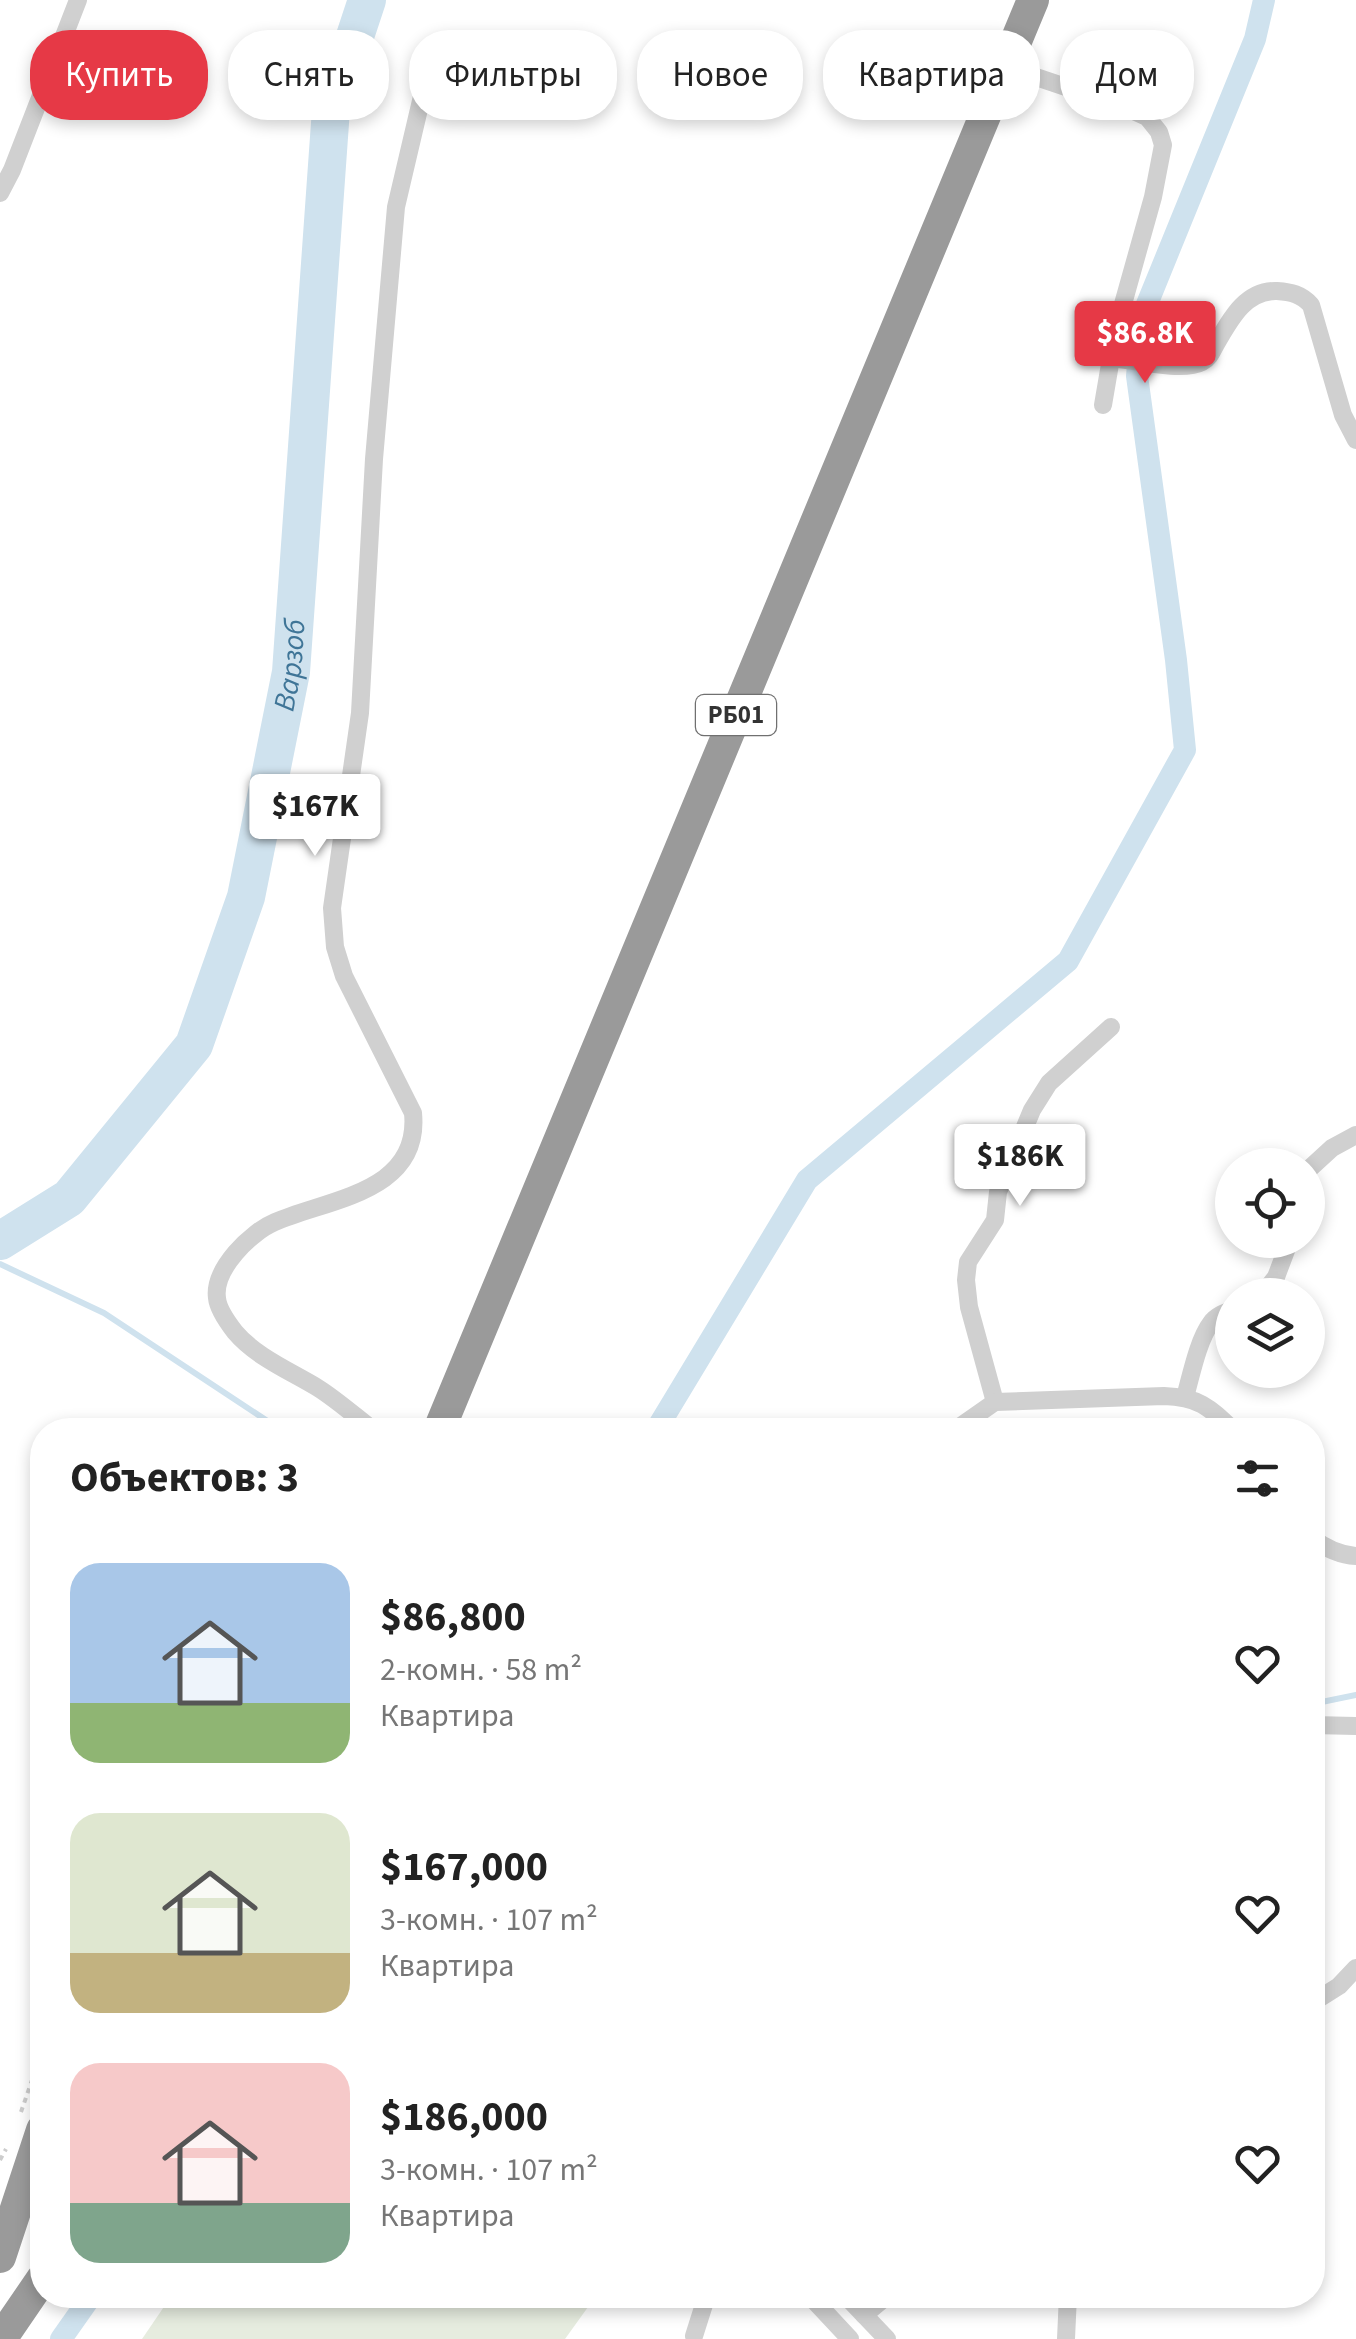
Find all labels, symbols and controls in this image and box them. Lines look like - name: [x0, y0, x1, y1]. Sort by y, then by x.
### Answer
- chip: Купить: [30, 30, 208, 120]
- chip: Снять: [228, 30, 389, 120]
- chip: Фильтры: [409, 30, 617, 120]
- chip: Новое: [637, 30, 803, 120]
- chip: Квартира: [823, 30, 1040, 120]
- chip: Дом: [1060, 30, 1194, 120]
- pin: $86.8K: [1064, 301, 1226, 386]
- text: $86.8K: [1097, 310, 1193, 356]
- water label: Варзоб: [262, 616, 316, 715]
- road number: РБ01: [696, 695, 776, 735]
- pin: $167K: [245, 774, 385, 859]
- text: $167K: [271, 783, 359, 829]
- pin: $186K: [950, 1124, 1090, 1209]
- text: $186K: [976, 1133, 1064, 1179]
- map controls: [1215, 1148, 1325, 1388]
- button: locate: [1215, 1148, 1325, 1258]
- button: layers: [1215, 1278, 1325, 1388]
- text: Объектов: 3: [70, 1448, 299, 1508]
- icon: filters: [1230, 1451, 1285, 1506]
- text: $86,800: [380, 1587, 526, 1647]
- icon: home: [150, 1603, 270, 1723]
- icon: heart: [1230, 1636, 1285, 1691]
- text: 2-комн. · 58 m²: [380, 1647, 582, 1693]
- text: Квартира: [380, 1693, 514, 1739]
- text: $167,000: [380, 1837, 548, 1897]
- icon: home: [150, 1853, 270, 1973]
- icon: heart: [1230, 1886, 1285, 1941]
- text: 3-комн. · 107 m²: [380, 1897, 598, 1943]
- text: Квартира: [380, 1943, 514, 1989]
- text: $186,000: [380, 2087, 548, 2147]
- icon: home: [150, 2103, 270, 2223]
- icon: heart: [1230, 2136, 1285, 2191]
- text: 3-комн. · 107 m²: [380, 2147, 598, 2193]
- text: Квартира: [380, 2193, 514, 2239]

